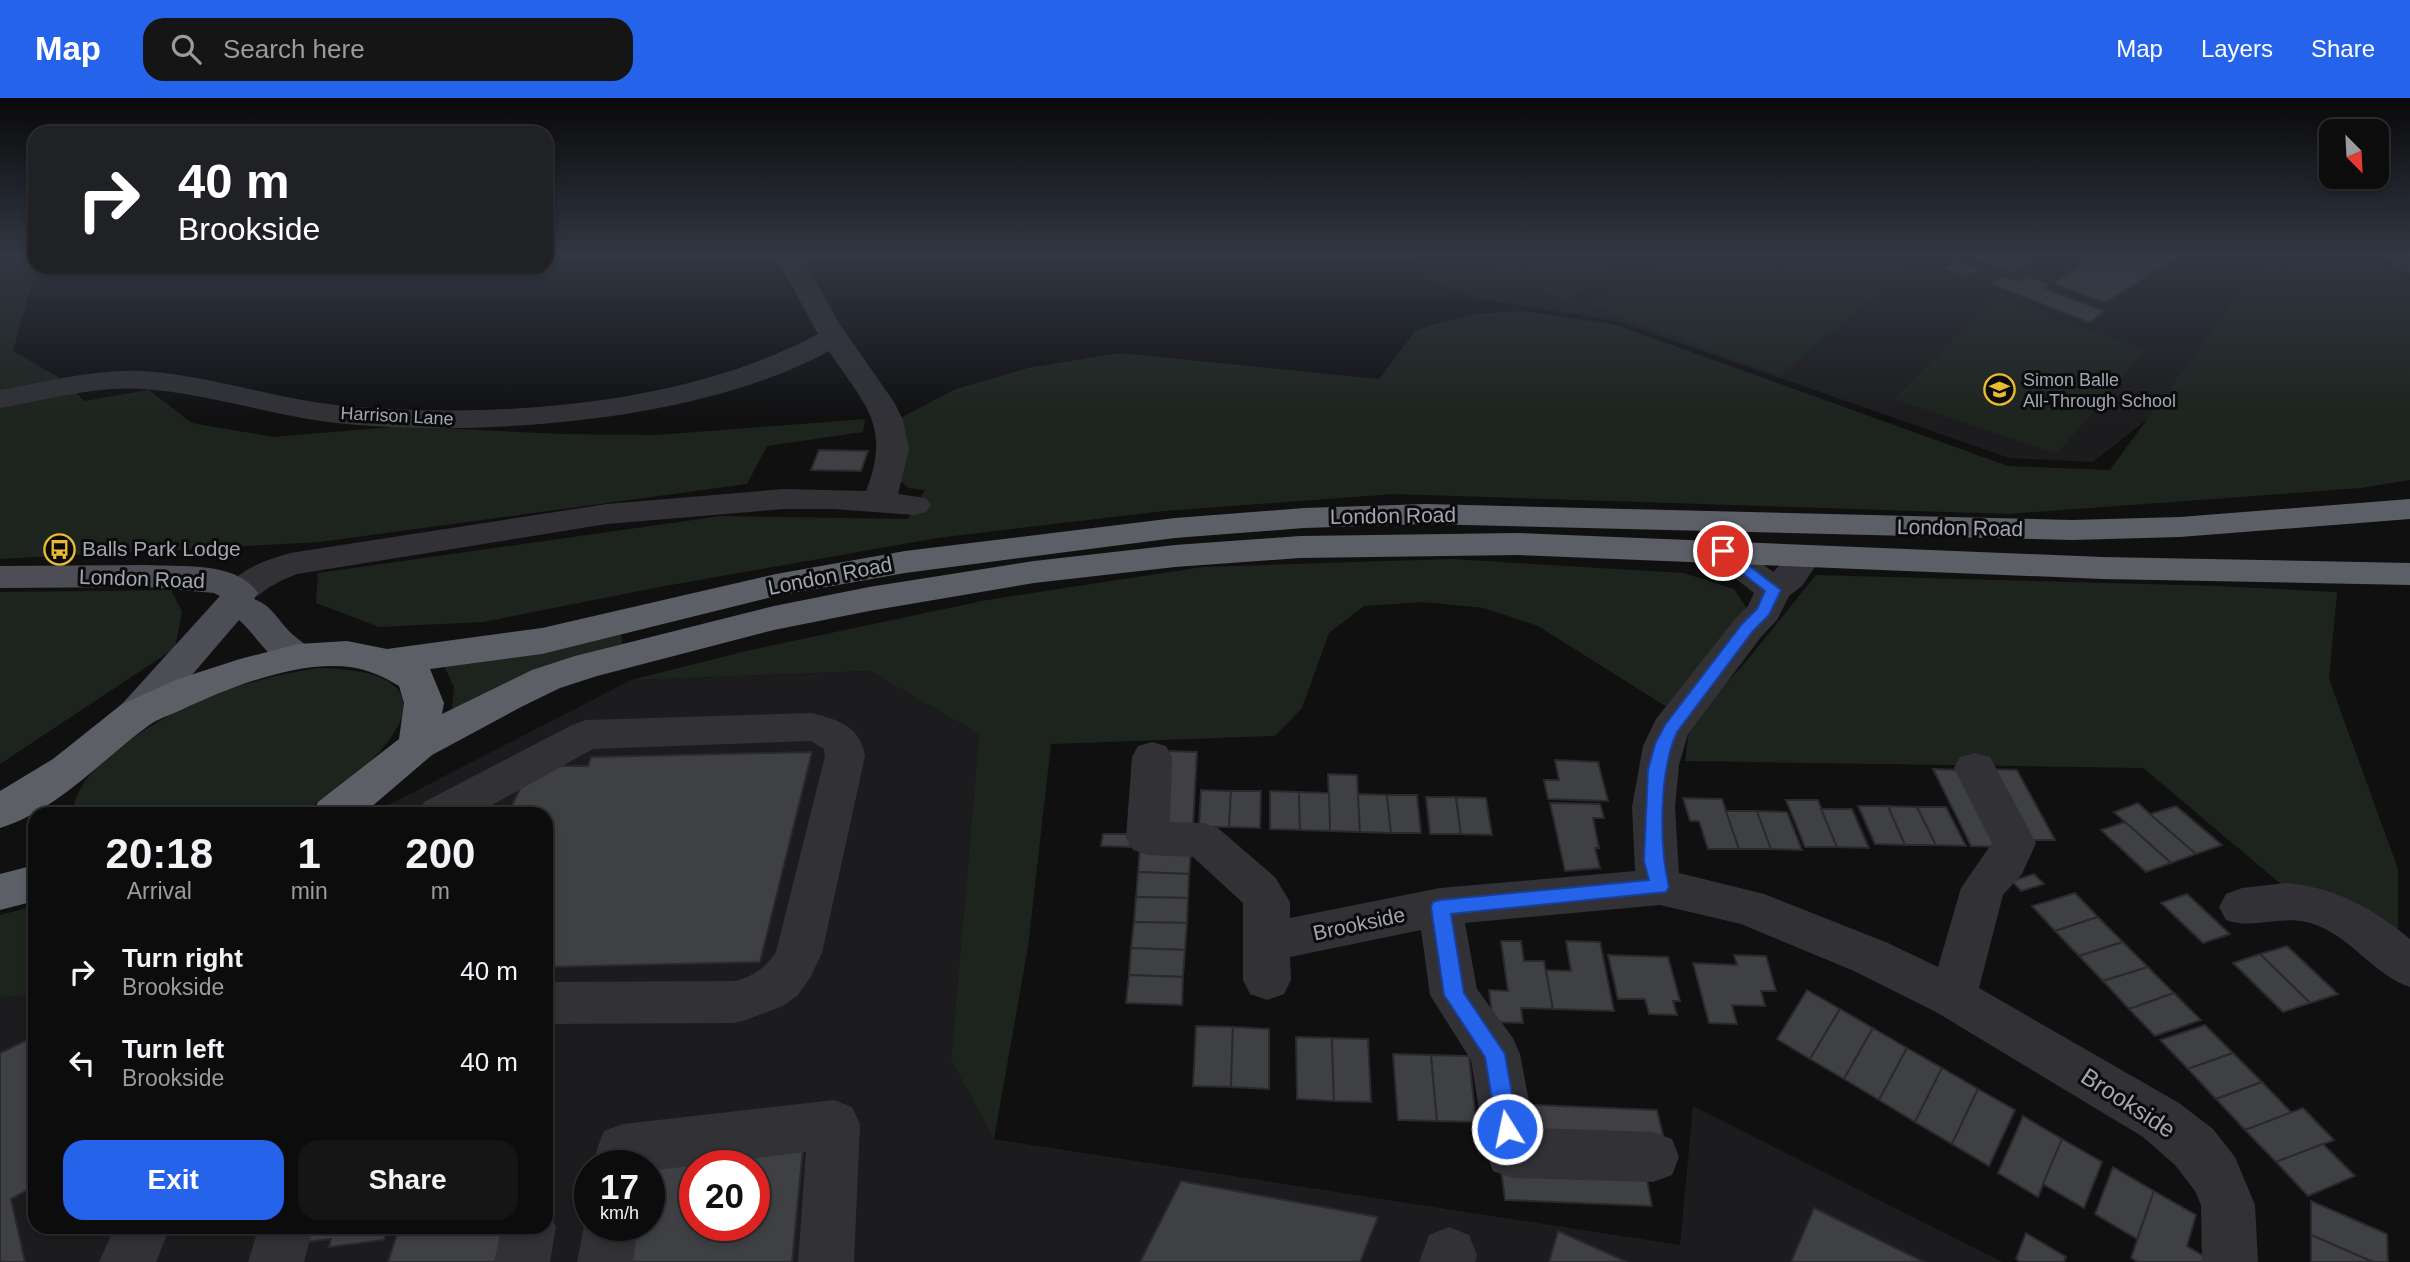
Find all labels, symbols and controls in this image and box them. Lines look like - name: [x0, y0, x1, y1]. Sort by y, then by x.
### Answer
- search box: [143, 18, 633, 81]
- text: Map: [35, 30, 101, 67]
- icon: search: [167, 30, 205, 68]
- text: Search here: [223, 34, 365, 64]
- text: Map: [2116, 35, 2163, 62]
- text: Layers: [2201, 35, 2273, 62]
- text: Share: [2311, 35, 2375, 62]
- north arrow: [2319, 119, 2389, 189]
- map controls: [2319, 119, 2389, 189]
- icon: right: [63, 154, 154, 245]
- text: 40 m: [178, 154, 290, 208]
- text: Brookside: [178, 211, 320, 247]
- place label: Simon Balle All-Through School: [2023, 370, 2176, 411]
- school or university icon: Simon Balle All-Through School: [1983, 373, 2017, 407]
- street label: Harrison Lane: [340, 403, 454, 429]
- street label: London Road: [1330, 503, 1456, 528]
- street label: London Road: [1897, 515, 2023, 540]
- pin: [1693, 521, 1753, 581]
- bus stop icon: Balls Park Lodge: [42, 532, 76, 566]
- icon: arrive: [1704, 532, 1742, 570]
- place label: Balls Park Lodge: [82, 537, 241, 560]
- street label: London Road: [766, 552, 894, 599]
- street label: London Road: [79, 565, 205, 592]
- text: 20:18: [106, 830, 213, 877]
- text: 1: [297, 830, 321, 877]
- text: 200: [405, 830, 475, 877]
- text: Arrival: [127, 878, 192, 904]
- text: min: [291, 878, 328, 904]
- text: m: [431, 878, 450, 904]
- street label: Brookside: [1311, 903, 1407, 944]
- text: Turn right: [122, 943, 243, 973]
- icon: right: [63, 953, 101, 991]
- text: 40 m: [460, 956, 518, 986]
- text: Brookside: [122, 974, 224, 1000]
- text: Turn left: [122, 1034, 224, 1064]
- icon: left: [63, 1044, 101, 1082]
- text: 40 m: [460, 1047, 518, 1077]
- street label: Brookside: [2076, 1062, 2180, 1143]
- text: Brookside: [122, 1065, 224, 1091]
- position arrow: [1470, 1092, 1544, 1166]
- button: Exit: [63, 1140, 284, 1220]
- button: Share: [298, 1140, 518, 1220]
- speed limit sign: 20: [679, 1150, 770, 1241]
- text: 17: [600, 1167, 639, 1206]
- text: km/h: [600, 1203, 639, 1223]

